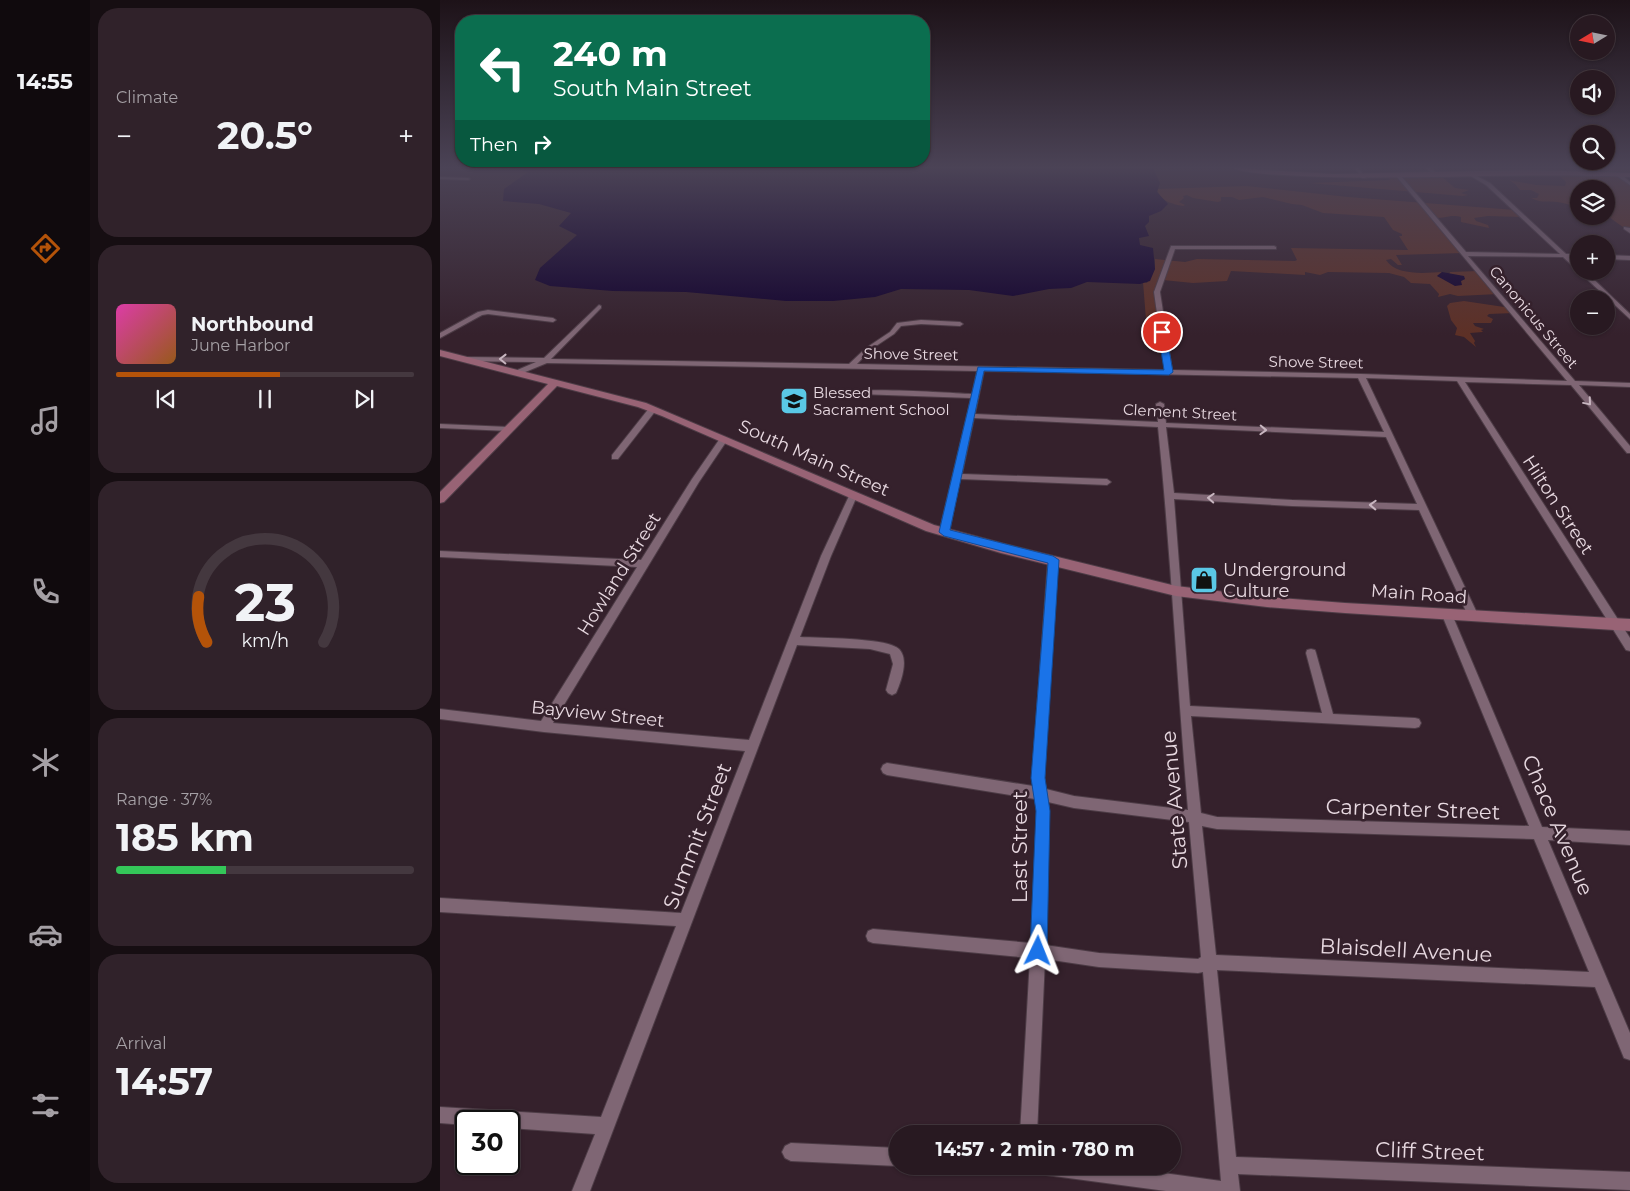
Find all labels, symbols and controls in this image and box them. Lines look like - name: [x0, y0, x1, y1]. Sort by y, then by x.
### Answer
- north arrow: [1570, 15, 1615, 60]
- map controls: [1570, 15, 1615, 335]
- text: 240 m: [553, 32, 668, 75]
- icon: left: [470, 35, 535, 100]
- text: 14:55: [17, 68, 73, 95]
- button: sound: [1570, 70, 1615, 115]
- text: South Main Street: [553, 75, 752, 102]
- text: Climate: [116, 88, 178, 107]
- text: 20.5°: [217, 112, 313, 159]
- text: −: [116, 119, 132, 153]
- text: +: [398, 119, 414, 153]
- button: search: [1570, 125, 1615, 170]
- icon: right: [528, 130, 556, 158]
- text: Then: [470, 133, 518, 156]
- button: layers: [1570, 180, 1615, 225]
- icon: directions: [28, 231, 63, 266]
- button: +: [1570, 235, 1615, 280]
- street label: Canonicus Street: [1486, 262, 1582, 372]
- button: −: [1570, 290, 1615, 335]
- pin: [1141, 311, 1183, 353]
- text: Northbound: [191, 313, 314, 336]
- icon: arrive: [1148, 318, 1176, 346]
- text: June Harbor: [191, 336, 290, 355]
- street label: Shove Street: [863, 344, 959, 364]
- street label: Shove Street: [1268, 352, 1364, 372]
- one-way arrow: [498, 354, 506, 365]
- place label: Blessed Sacrament School: [813, 383, 949, 419]
- icon: previous: [152, 385, 180, 413]
- icon: pause: [251, 385, 279, 413]
- icon: next: [350, 385, 378, 413]
- school or university icon: Blessed Sacrament School: [779, 386, 809, 416]
- one-way arrow: [1583, 396, 1592, 405]
- street label: Clement Street: [1122, 400, 1238, 424]
- icon: music: [28, 403, 63, 438]
- street label: South Main Street: [735, 415, 893, 501]
- one-way arrow: [1260, 424, 1268, 435]
- street label: Hilton Street: [1518, 451, 1598, 559]
- one-way arrow: [1206, 493, 1214, 504]
- one-way arrow: [1369, 500, 1376, 510]
- street label: Howland Street: [572, 509, 666, 639]
- place label: Underground Culture: [1223, 559, 1347, 602]
- shop icon: Underground Culture: [1189, 565, 1219, 595]
- text: 23: [234, 571, 296, 634]
- icon: phone: [28, 574, 63, 609]
- street label: Main Road: [1370, 580, 1468, 608]
- text: km/h: [241, 630, 289, 651]
- street label: Bayview Street: [530, 696, 666, 732]
- street label: State Avenue: [1155, 730, 1193, 870]
- icon: climate: [28, 745, 63, 780]
- street label: Chace Avenue: [1517, 751, 1599, 899]
- street label: Summit Street: [658, 759, 736, 913]
- text: Range · 37%: [116, 790, 212, 809]
- street label: Last Street: [1007, 791, 1032, 903]
- street label: Carpenter Street: [1325, 793, 1501, 825]
- text: 185 km: [116, 814, 254, 861]
- icon: car: [28, 917, 63, 952]
- position arrow: [1011, 924, 1063, 976]
- street label: Blaisdell Avenue: [1319, 933, 1493, 967]
- text: Arrival: [116, 1034, 166, 1053]
- text: 14:57: [116, 1058, 213, 1105]
- icon: filters: [28, 1088, 63, 1123]
- speed limit sign: 30: [455, 1110, 520, 1175]
- street label: Cliff Street: [1375, 1137, 1485, 1165]
- text: 14:57 · 2 min · 780 m: [935, 1138, 1135, 1161]

